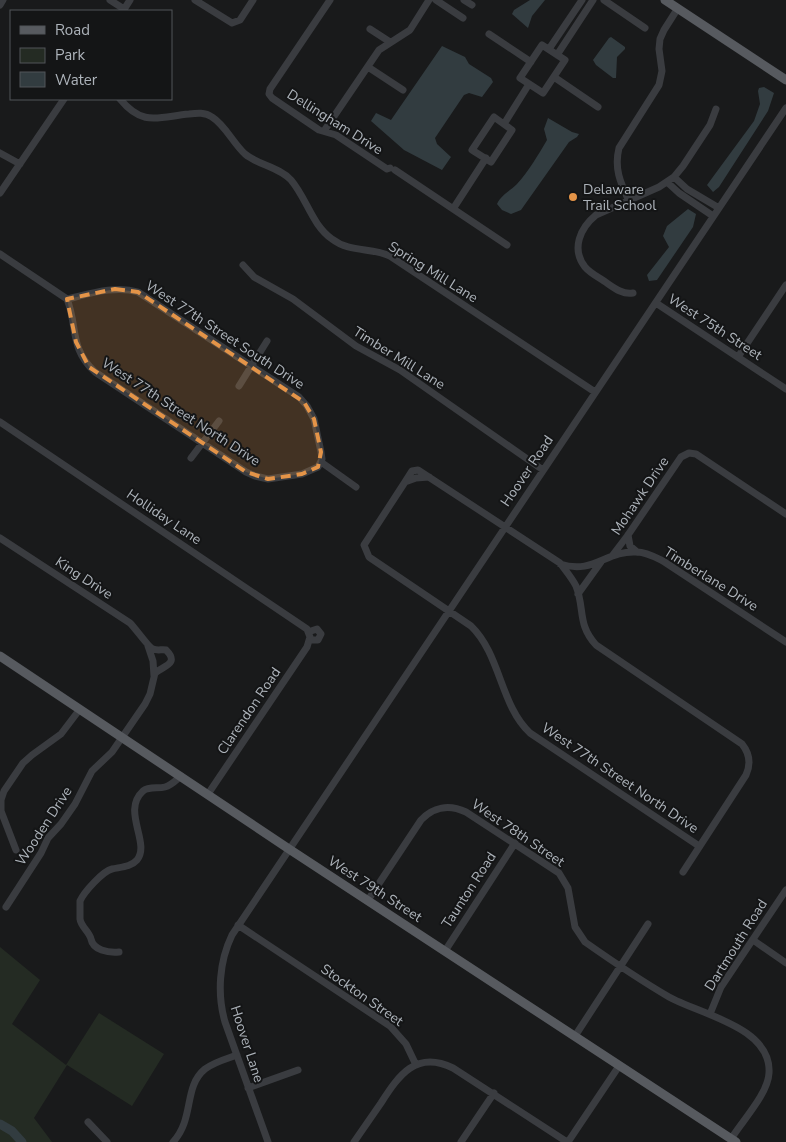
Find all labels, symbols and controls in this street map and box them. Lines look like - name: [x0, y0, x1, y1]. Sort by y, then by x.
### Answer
- legend: [10, 10, 172, 100]
- text: Road: [55, 20, 90, 40]
- text: Park: [55, 45, 85, 65]
- text: Water: [55, 70, 98, 90]
- street label: Dellingham Drive: [283, 85, 387, 159]
- place label: Delaware Trail School: [583, 180, 657, 215]
- marker: Delaware Trail School: [567, 191, 579, 203]
- street label: Spring Mill Lane: [385, 237, 481, 307]
- street label: West 77th Street South Drive: [142, 276, 308, 394]
- street label: West 75th Street: [664, 289, 766, 365]
- street label: Timber Mill Lane: [349, 322, 449, 394]
- street label: West 77th Street North Drive: [98, 354, 264, 470]
- street label: Hoover Road: [496, 432, 558, 510]
- street label: Mohawk Drive: [607, 453, 673, 539]
- street label: Holliday Lane: [123, 485, 205, 549]
- street label: Timberlane Drive: [660, 542, 762, 616]
- street label: King Drive: [52, 552, 116, 604]
- street label: Clarendon Road: [213, 664, 285, 758]
- street label: West 77th Street North Drive: [538, 718, 702, 838]
- street label: Wooden Drive: [11, 783, 77, 869]
- street label: West 78th Street: [468, 795, 568, 871]
- street label: Taunton Road: [437, 848, 501, 932]
- street label: West 79th Street: [324, 851, 426, 927]
- street label: Dartmouth Road: [700, 896, 772, 994]
- street label: Stockton Street: [317, 959, 407, 1031]
- street label: Hoover Lane: [226, 1003, 268, 1085]

